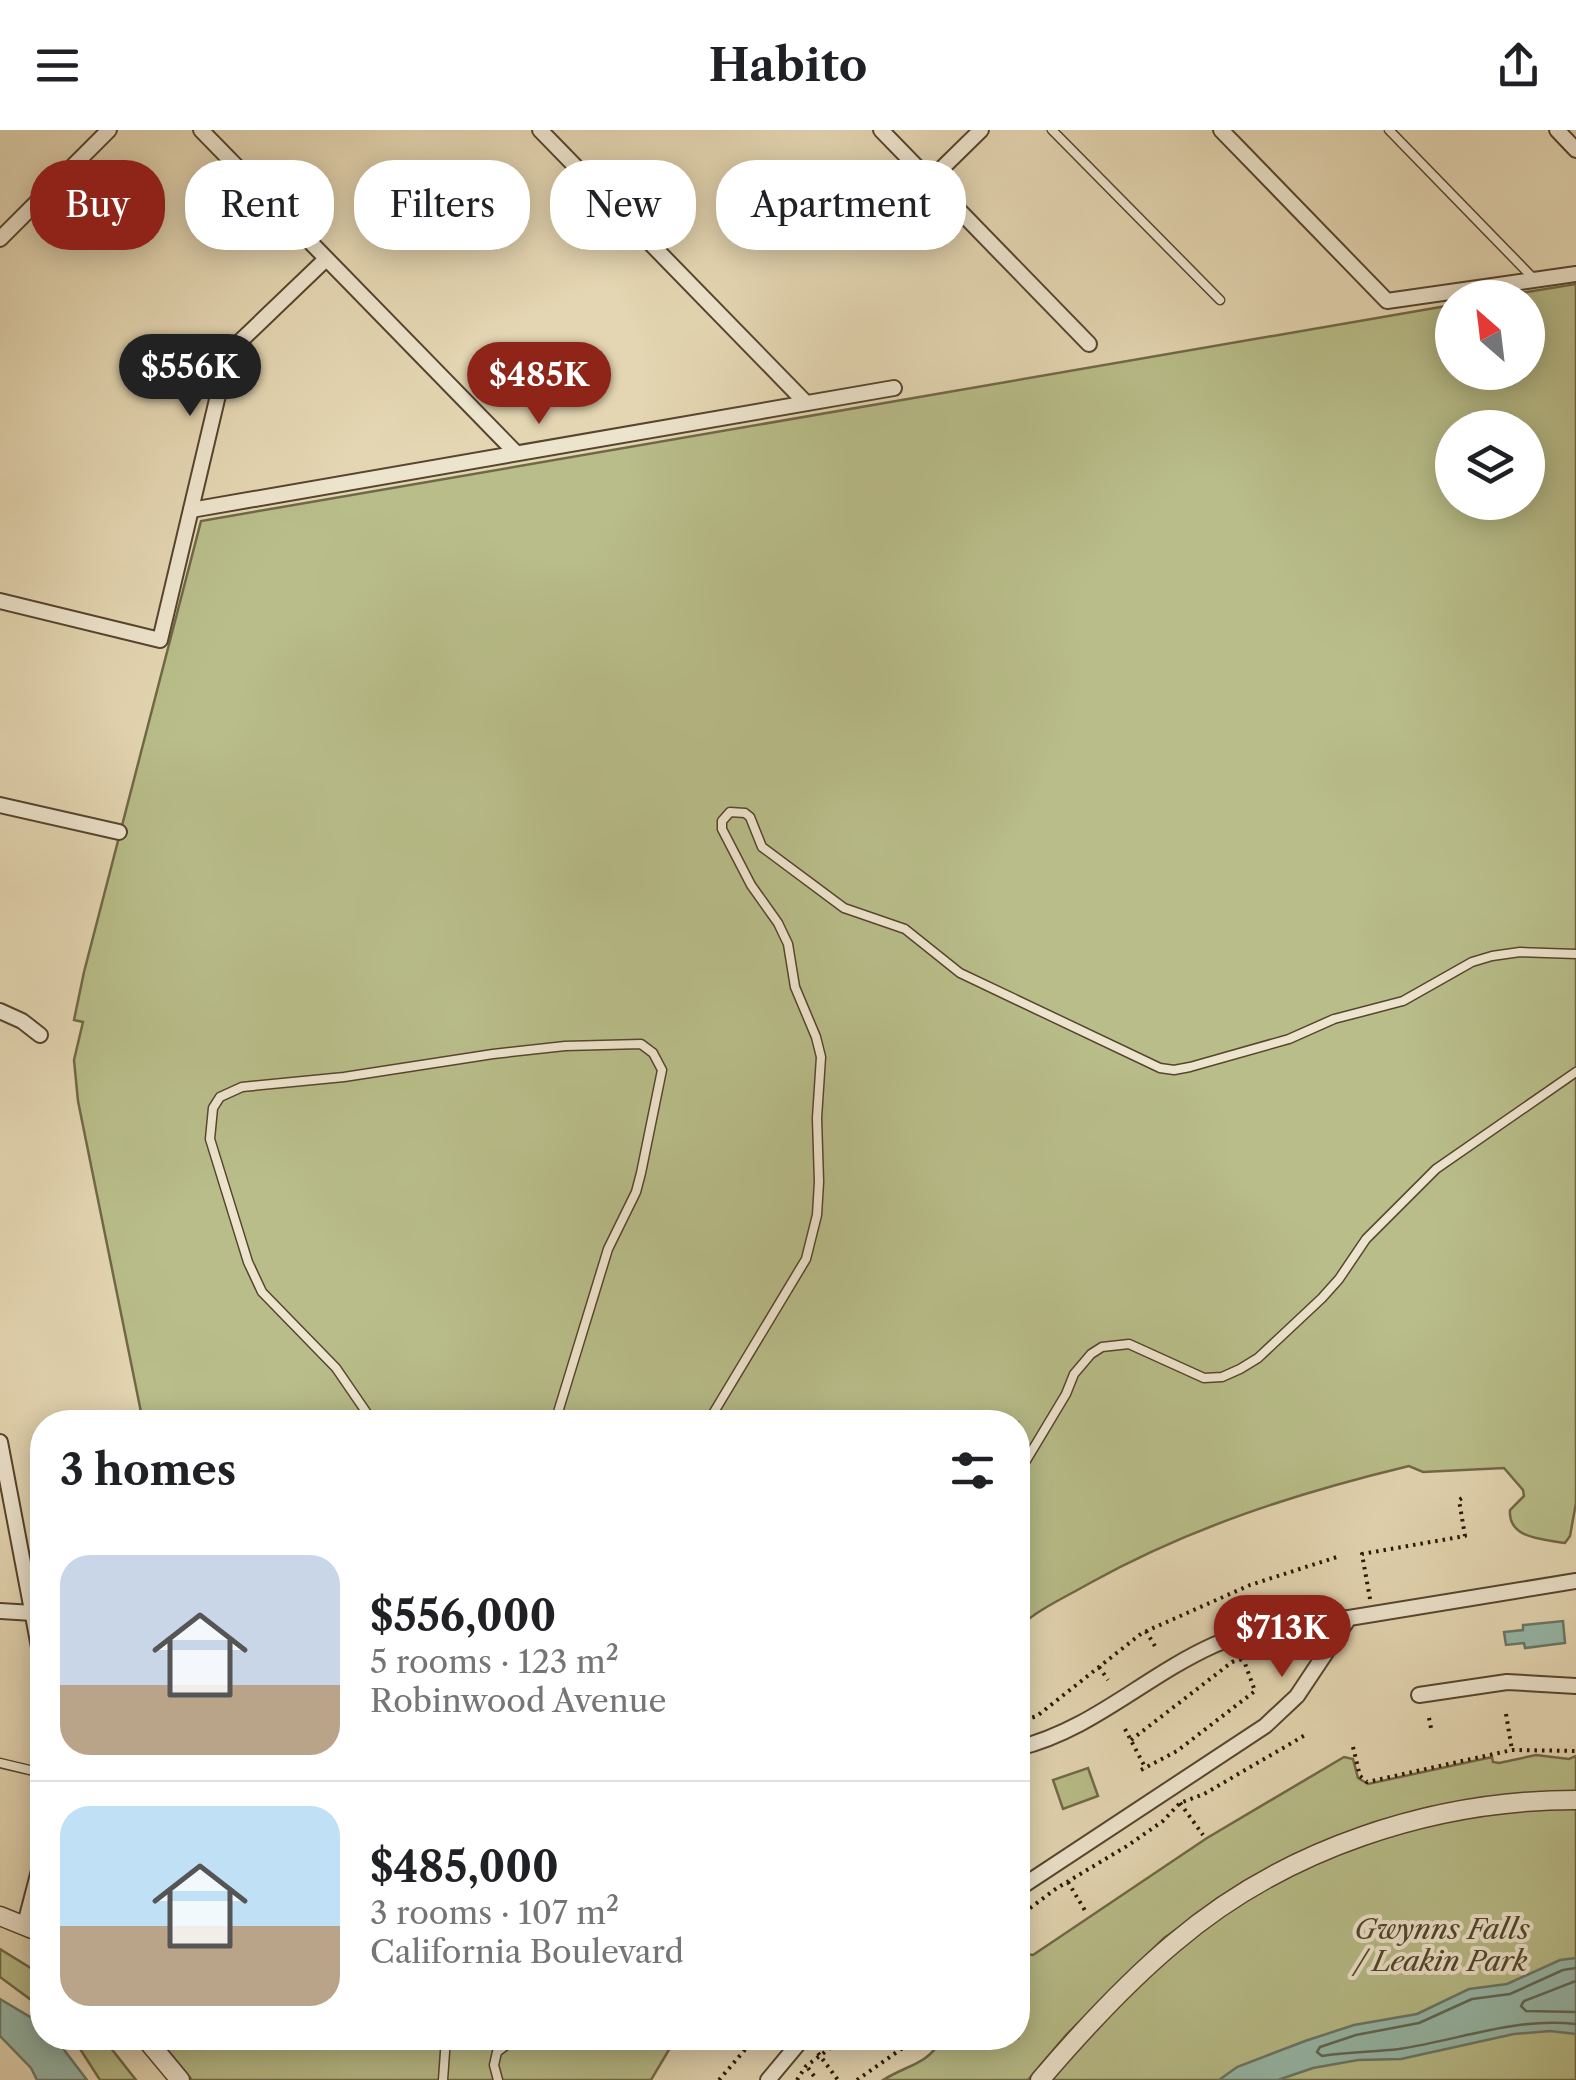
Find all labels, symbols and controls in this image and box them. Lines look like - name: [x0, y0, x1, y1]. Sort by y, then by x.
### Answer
- text: Habito: [709, 37, 867, 93]
- icon: menu: [30, 38, 85, 93]
- icon: share: [1491, 38, 1546, 93]
- chip: Buy: [30, 160, 165, 250]
- chip: Rent: [185, 160, 334, 250]
- chip: Filters: [354, 160, 530, 250]
- chip: New: [550, 160, 696, 250]
- chip: Apartment: [716, 160, 966, 250]
- north arrow: [1435, 280, 1545, 390]
- map controls: [1435, 280, 1545, 520]
- pin: $556K: [120, 334, 260, 419]
- pin: $485K: [469, 342, 609, 427]
- text: $556K: [141, 347, 239, 386]
- text: $485K: [489, 355, 589, 394]
- button: layers: [1435, 410, 1545, 520]
- icon: filters: [945, 1443, 1000, 1498]
- text: 3 homes: [60, 1444, 236, 1496]
- text: $556,000: [370, 1590, 556, 1642]
- icon: home: [140, 1595, 260, 1715]
- pin: $713K: [1212, 1595, 1352, 1680]
- text: $713K: [1236, 1608, 1328, 1647]
- text: 5 rooms · 123 m²: [370, 1642, 619, 1681]
- text: Robinwood Avenue: [370, 1681, 666, 1720]
- text: $485,000: [370, 1841, 559, 1893]
- icon: home: [140, 1846, 260, 1966]
- text: 3 rooms · 107 m²: [370, 1893, 619, 1932]
- park label: Gwynns Falls / Leakin Park: [1351, 1912, 1530, 1978]
- text: California Boulevard: [370, 1932, 684, 1971]

